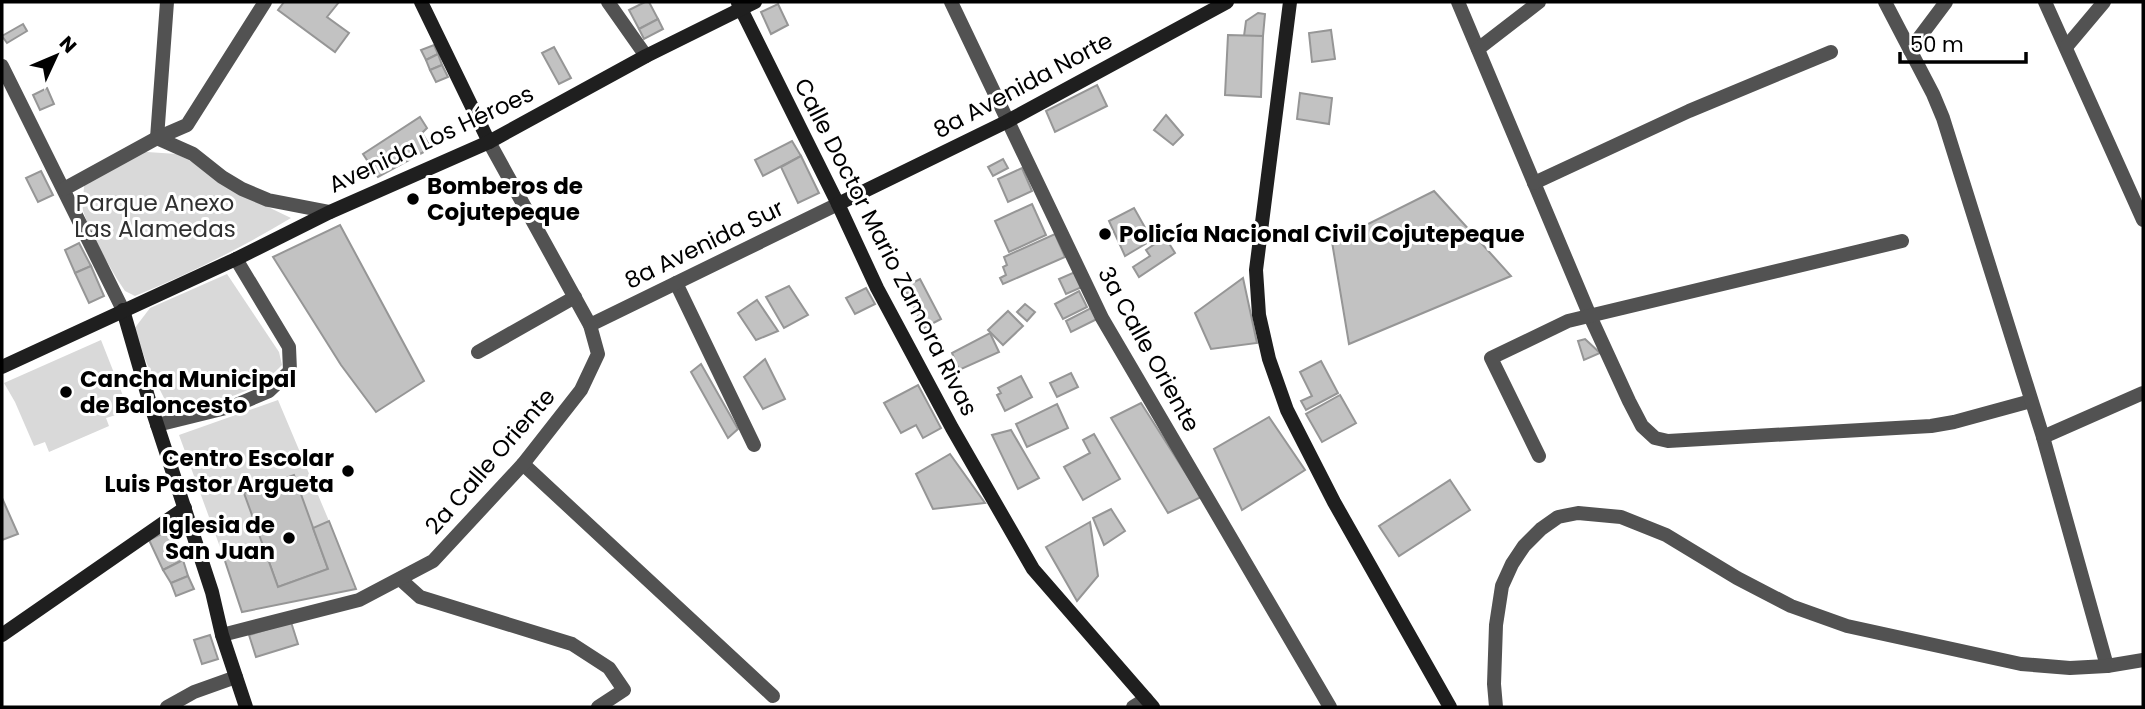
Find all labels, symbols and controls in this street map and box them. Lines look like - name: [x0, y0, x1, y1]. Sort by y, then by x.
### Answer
- north arrow: [21, 21, 91, 91]
- scale bar: [1900, 21, 2026, 65]
- street label: 8a Avenida Norte: [928, 24, 1118, 146]
- text: N: [53, 30, 83, 59]
- text: 50 m: [1910, 30, 1964, 59]
- street label: Calle Doctor Mario Zamora Rivas: [787, 73, 985, 421]
- street label: Avenida Los Héroes: [323, 77, 539, 201]
- place label: Bomberos de Cojutepeque: [427, 170, 583, 228]
- park label: Parque Anexo Las Alamedas: [74, 187, 236, 245]
- marker: Bomberos de Cojutepeque: [405, 191, 421, 207]
- street label: 8a Avenida Sur: [619, 192, 789, 296]
- place label: Policía Nacional Civil Cojutepeque: [1119, 218, 1525, 250]
- marker: Policía Nacional Civil Cojutepeque: [1097, 226, 1113, 242]
- street label: 3a Calle Oriente: [1090, 261, 1208, 437]
- place label: Cancha Municipal de Baloncesto: [80, 363, 296, 421]
- street label: 2a Calle Oriente: [418, 381, 562, 541]
- marker: Cancha Municipal de Baloncesto: [58, 384, 74, 400]
- place label: Centro Escolar Luis Pastor Argueta: [104, 442, 334, 500]
- marker: Centro Escolar Luis Pastor Argueta: [340, 463, 356, 479]
- place label: Iglesia de San Juan: [162, 509, 275, 567]
- marker: Iglesia de San Juan: [281, 530, 297, 546]

